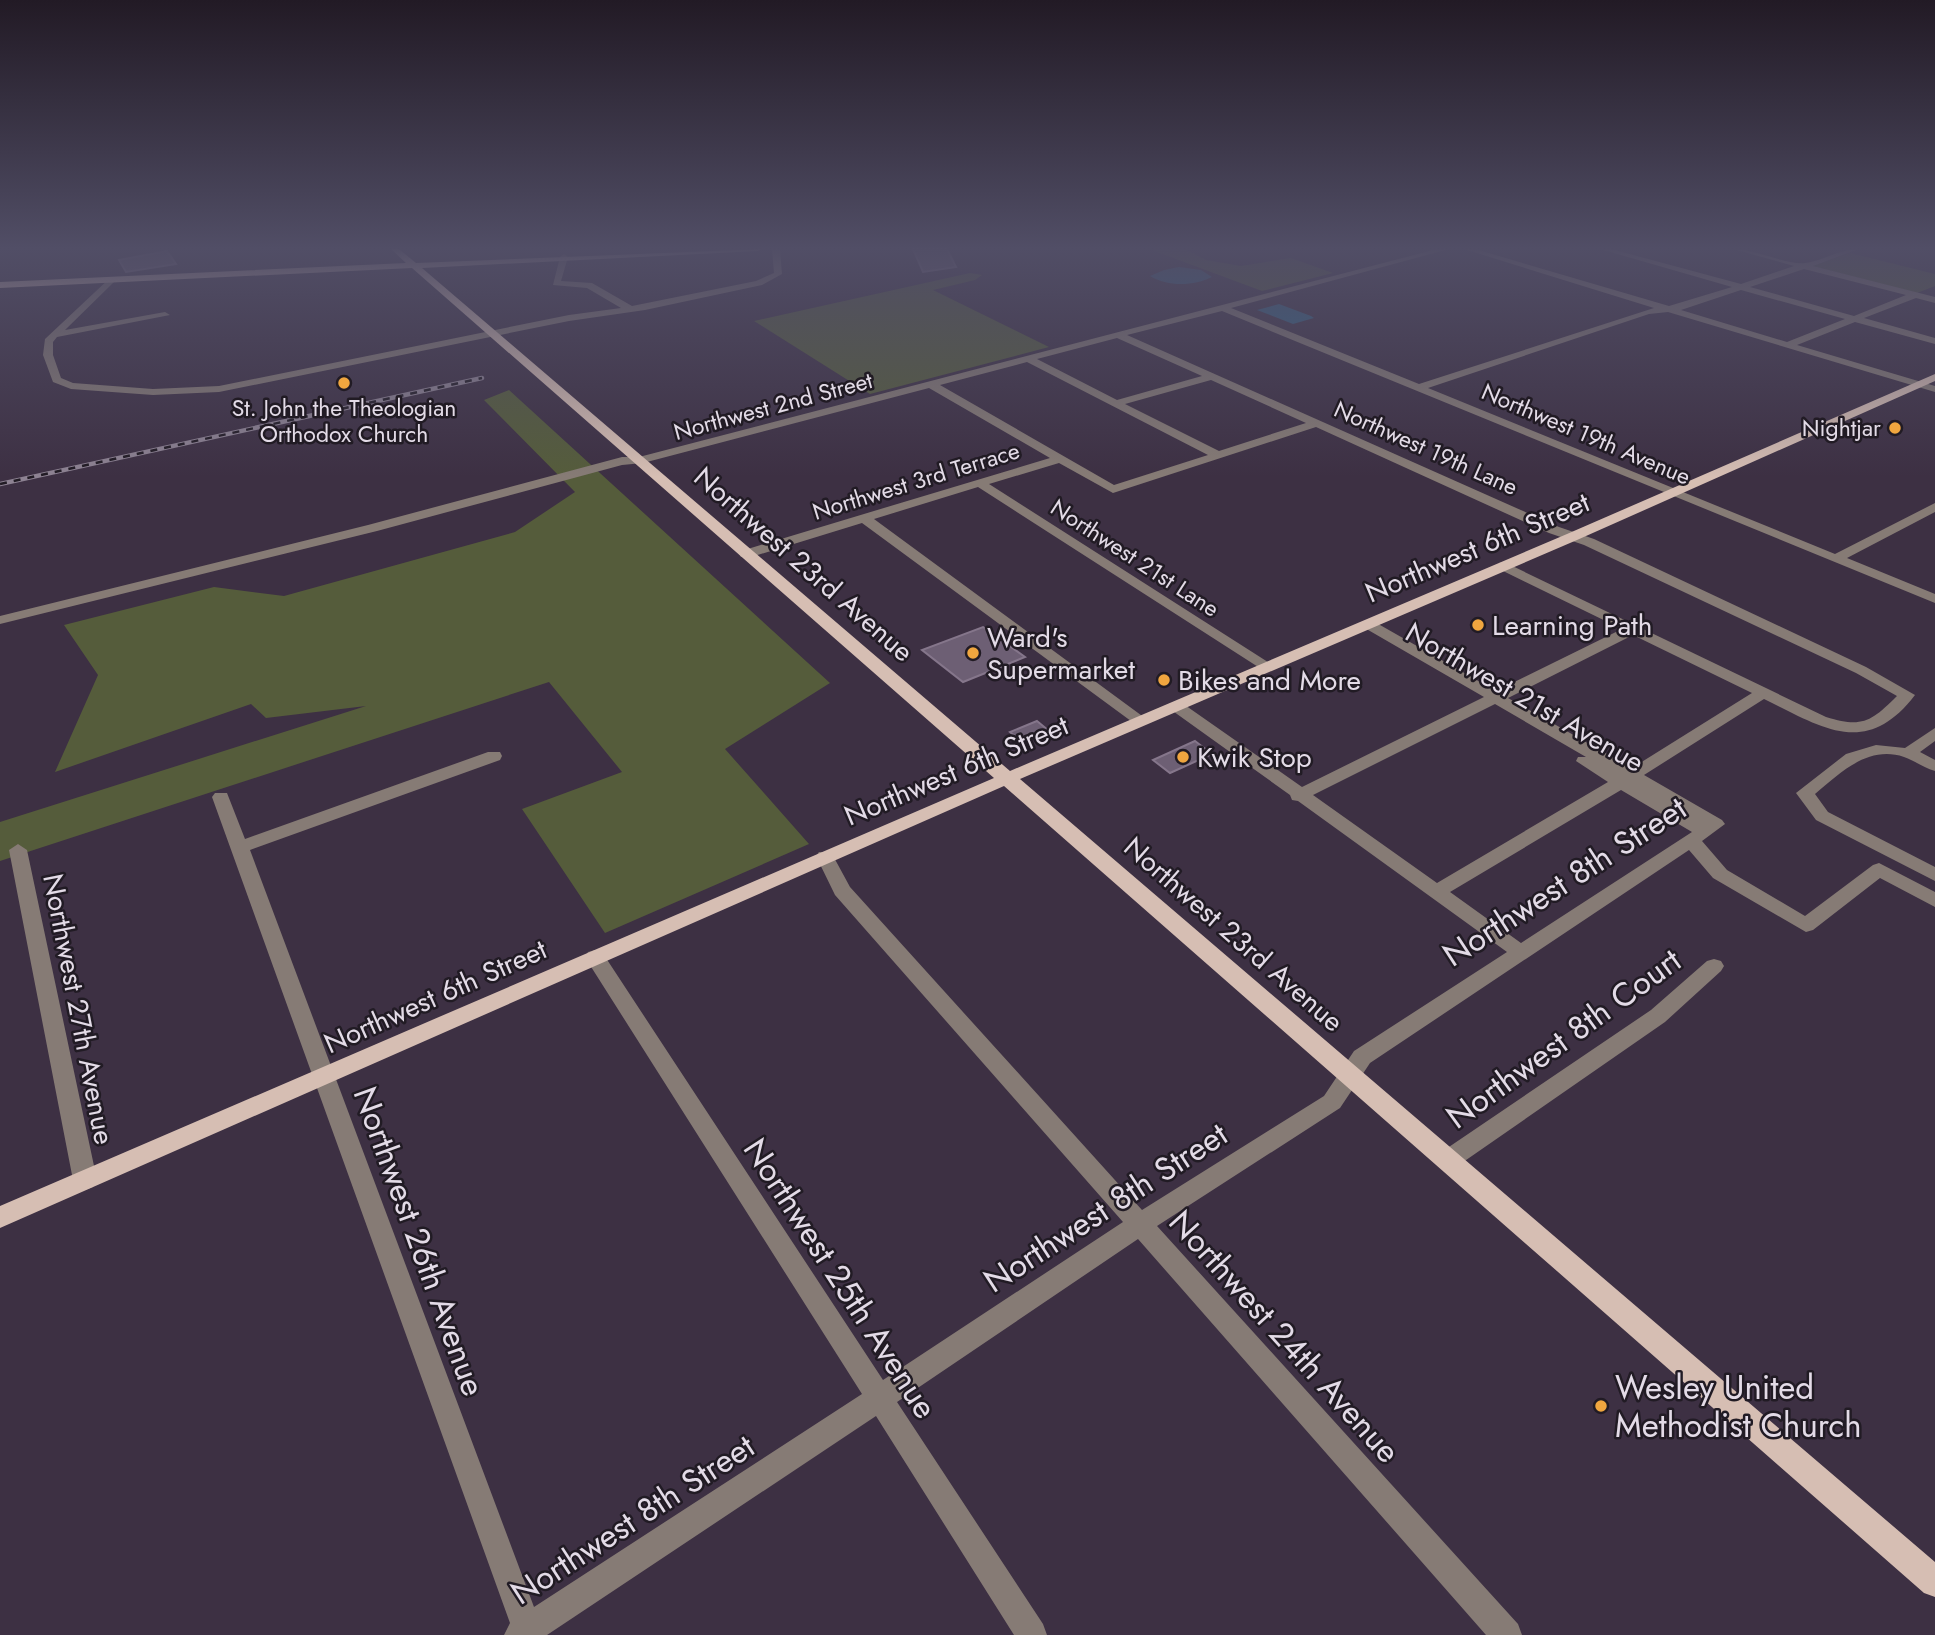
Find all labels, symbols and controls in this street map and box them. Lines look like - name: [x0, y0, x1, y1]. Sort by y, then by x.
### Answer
- street label: Northwest 2nd Street: [670, 363, 877, 449]
- marker: St. John the Theologian Orthodox Church: [336, 375, 352, 391]
- street label: Northwest 19th Avenue: [1476, 375, 1696, 494]
- place label: St. John the Theologian Orthodox Church: [232, 391, 456, 451]
- street label: Northwest 19th Lane: [1329, 392, 1523, 504]
- place label: Nightjar: [1802, 411, 1881, 445]
- marker: Nightjar: [1887, 420, 1903, 436]
- street label: Northwest 3rd Terrace: [808, 433, 1024, 529]
- street label: Northwest 23rd Avenue: [685, 457, 923, 672]
- street label: Northwest 6th Street: [1359, 482, 1596, 613]
- street label: Northwest 21st Lane: [1044, 491, 1226, 625]
- place label: Learning Path: [1492, 605, 1653, 646]
- street label: Northwest 21st Avenue: [1398, 612, 1652, 783]
- place label: Ward's Supermarket: [987, 617, 1135, 690]
- marker: Learning Path: [1470, 617, 1486, 633]
- marker: Ward's Supermarket: [965, 645, 981, 661]
- place label: Bikes and More: [1178, 660, 1361, 701]
- marker: Bikes and More: [1156, 672, 1172, 688]
- street label: Northwest 6th Street: [838, 705, 1075, 836]
- place label: Kwik Stop: [1197, 737, 1312, 778]
- marker: Kwik Stop: [1175, 749, 1191, 765]
- street label: Northwest 8th Street: [1433, 785, 1695, 978]
- street label: Northwest 23rd Avenue: [1115, 827, 1353, 1042]
- street label: Northwest 27th Avenue: [32, 870, 125, 1148]
- street label: Northwest 6th Street: [317, 929, 553, 1064]
- street label: Northwest 8th Court: [1436, 937, 1691, 1140]
- street label: Northwest 26th Avenue: [342, 1080, 497, 1402]
- street label: Northwest 8th Street: [974, 1111, 1236, 1304]
- street label: Northwest 25th Avenue: [732, 1129, 949, 1428]
- street label: Northwest 24th Avenue: [1158, 1199, 1411, 1473]
- place label: Wesley United Methodist Church: [1615, 1364, 1862, 1449]
- marker: Wesley United Methodist Church: [1593, 1398, 1609, 1414]
- street label: Northwest 8th Street: [501, 1423, 763, 1616]

